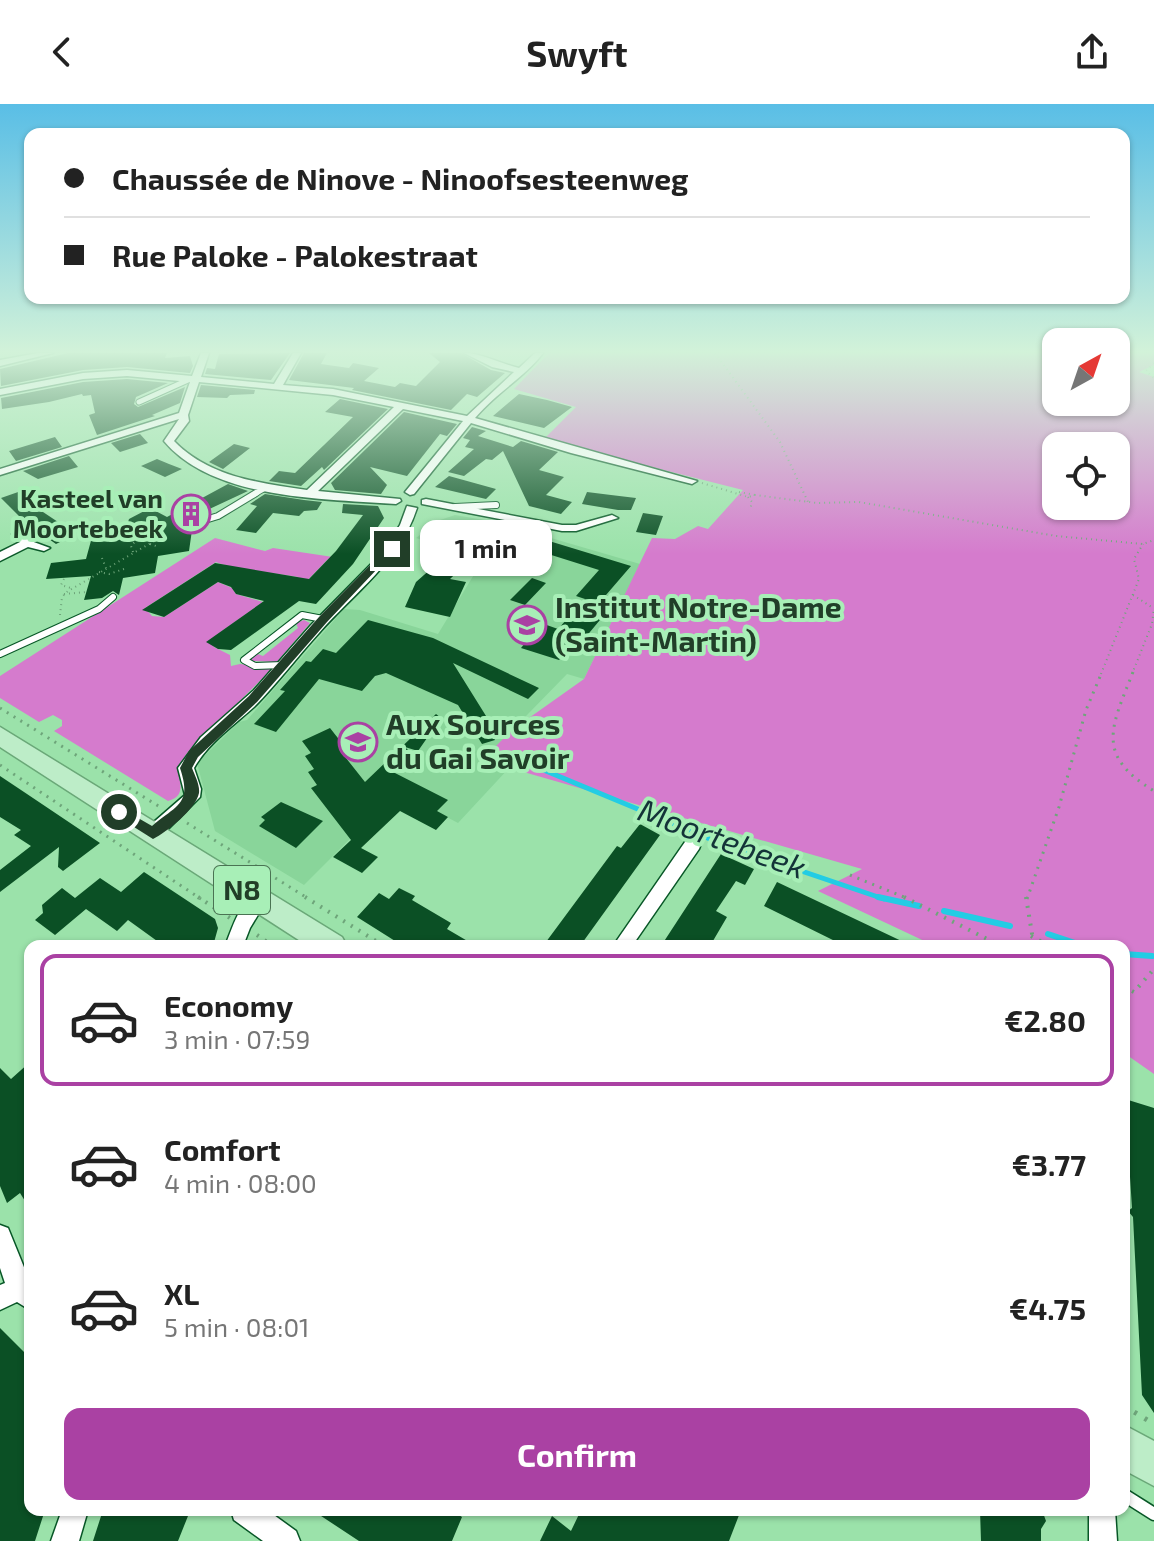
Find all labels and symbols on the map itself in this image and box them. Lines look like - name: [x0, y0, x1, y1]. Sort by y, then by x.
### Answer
- north arrow: [1042, 328, 1130, 416]
- place label: Kasteel van Moortebeek: [13, 482, 163, 543]
- building icon: Kasteel van Moortebeek: [170, 493, 212, 535]
- callout: 1 min: [420, 521, 552, 577]
- route end: [374, 531, 410, 567]
- place label: Institut Notre-Dame (Saint-Martin): [555, 588, 842, 658]
- school or university icon: Institut Notre-Dame (Saint-Martin): [506, 604, 548, 646]
- place label: Aux Sources du Gai Savoir: [386, 705, 570, 775]
- school or university icon: Aux Sources du Gai Savoir: [337, 721, 379, 763]
- water label: Moortebeek: [634, 789, 812, 885]
- route start: [101, 794, 137, 830]
- road number: N8: [214, 866, 270, 914]

